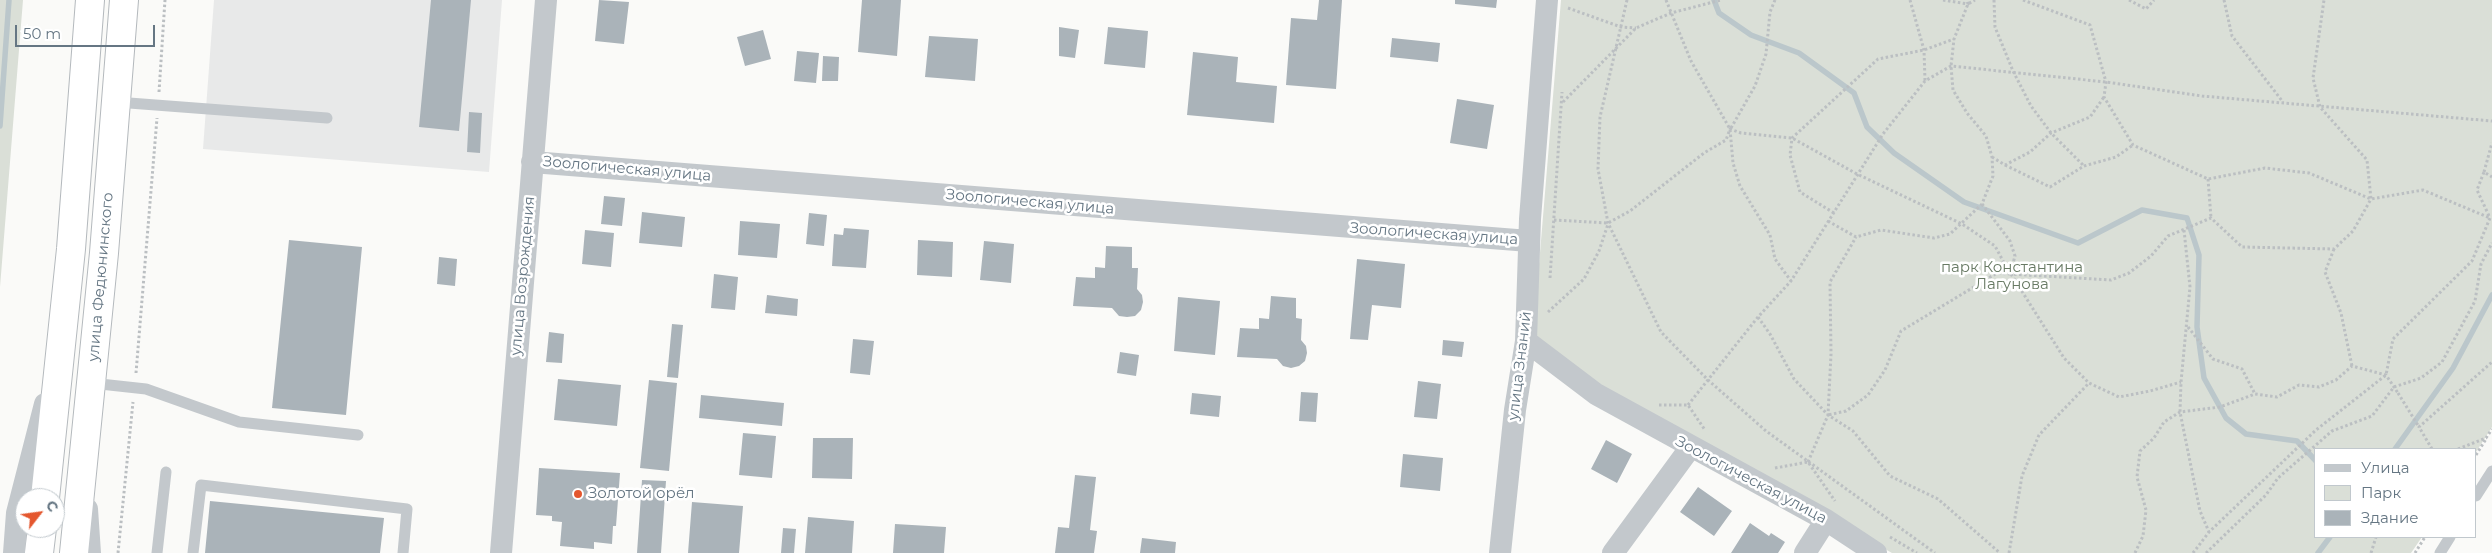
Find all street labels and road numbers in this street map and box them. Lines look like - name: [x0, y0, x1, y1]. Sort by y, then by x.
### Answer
- street label: Зоологическая улица: [542, 153, 712, 185]
- street label: Зоологическая улица: [945, 186, 1115, 218]
- street label: улица Федюнинского: [85, 192, 117, 362]
- street label: улица Возрождения: [507, 195, 539, 357]
- street label: Зоологическая улица: [1349, 219, 1519, 249]
- street label: улица Знаний: [1504, 310, 1536, 422]
- street label: Зоологическая улица: [1672, 432, 1830, 528]

